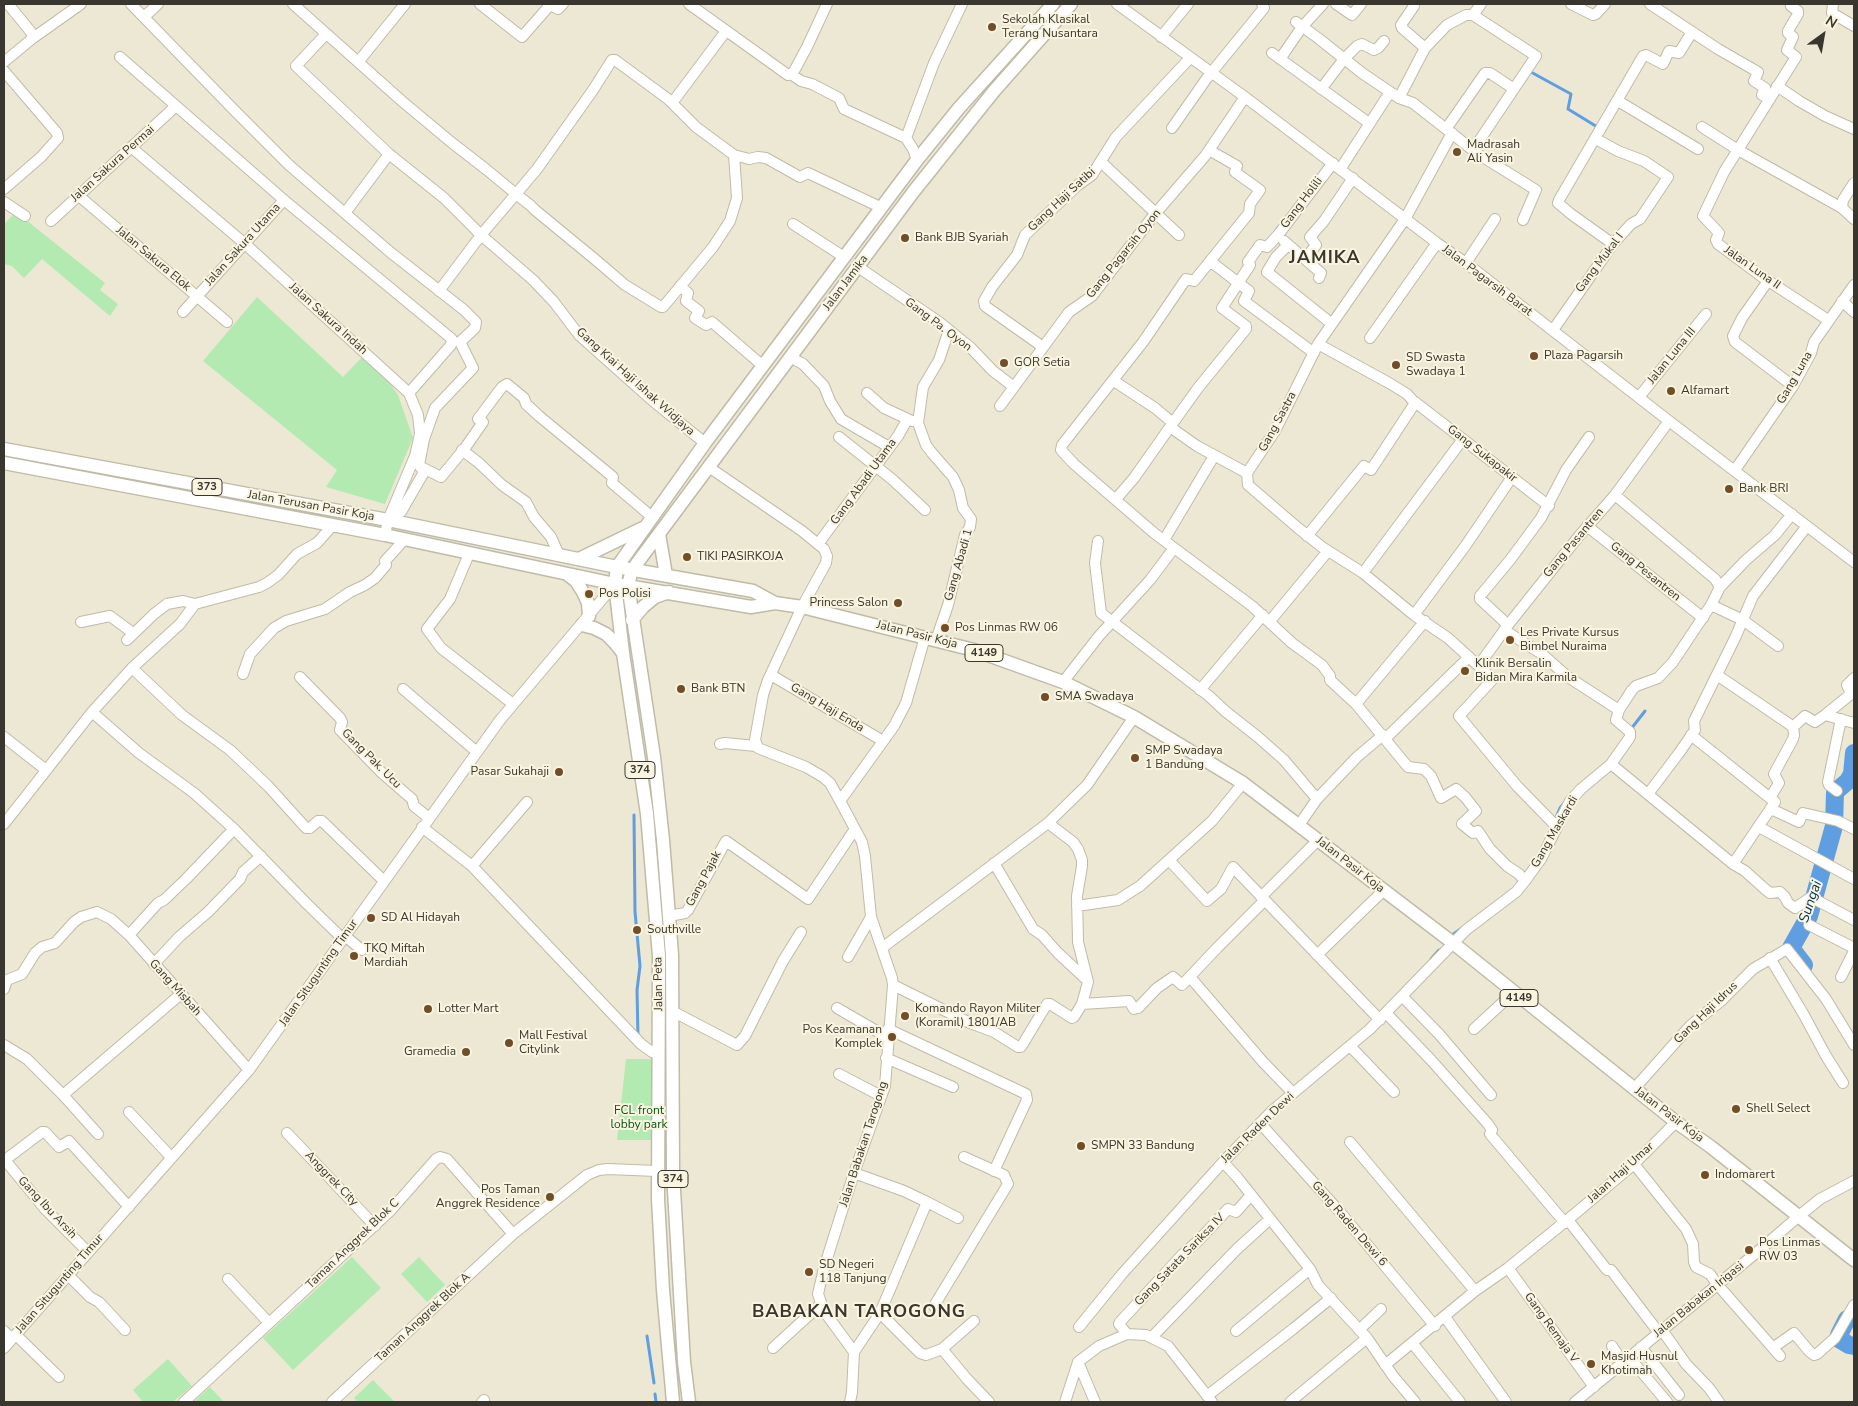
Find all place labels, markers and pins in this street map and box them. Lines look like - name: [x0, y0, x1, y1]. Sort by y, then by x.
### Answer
- place label: Sekolah Klasikal Terang Nusantara: [1002, 13, 1098, 41]
- marker: Sekolah Klasikal Terang Nusantara: [986, 21, 998, 33]
- place label: Madrasah Ali Yasin: [1467, 138, 1520, 166]
- marker: Madrasah Ali Yasin: [1451, 146, 1463, 158]
- place label: Bank BJB Syariah: [915, 231, 1008, 245]
- marker: Bank BJB Syariah: [899, 232, 911, 244]
- place label: Plaza Pagarsih: [1544, 349, 1623, 363]
- marker: Plaza Pagarsih: [1528, 350, 1540, 362]
- place label: SD Swasta Swadaya 1: [1406, 351, 1466, 379]
- place label: GOR Setia: [1014, 356, 1070, 370]
- marker: GOR Setia: [998, 357, 1010, 369]
- marker: SD Swasta Swadaya 1: [1390, 359, 1402, 371]
- place label: Alfamart: [1681, 384, 1729, 398]
- marker: Alfamart: [1665, 385, 1677, 397]
- place label: Bank BRI: [1739, 482, 1789, 496]
- marker: Bank BRI: [1723, 483, 1735, 495]
- place label: TIKI PASIRKOJA: [697, 550, 783, 564]
- marker: TIKI PASIRKOJA: [681, 551, 693, 563]
- place label: Pos Polisi: [599, 587, 651, 601]
- marker: Pos Polisi: [583, 588, 595, 600]
- place label: Princess Salon: [809, 596, 888, 610]
- marker: Princess Salon: [892, 597, 904, 609]
- place label: Pos Linmas RW 06: [955, 621, 1058, 635]
- marker: Pos Linmas RW 06: [939, 622, 951, 634]
- place label: Les Private Kursus Bimbel Nuraima: [1520, 626, 1619, 654]
- marker: Les Private Kursus Bimbel Nuraima: [1504, 634, 1516, 646]
- place label: Klinik Bersalin Bidan Mira Karmila: [1475, 657, 1577, 685]
- marker: Klinik Bersalin Bidan Mira Karmila: [1459, 665, 1471, 677]
- place label: Bank BTN: [691, 682, 745, 696]
- marker: Bank BTN: [675, 683, 687, 695]
- place label: SMA Swadaya: [1055, 690, 1134, 704]
- marker: SMA Swadaya: [1039, 691, 1051, 703]
- place label: SMP Swadaya 1 Bandung: [1145, 744, 1223, 772]
- marker: SMP Swadaya 1 Bandung: [1129, 752, 1141, 764]
- place label: Pasar Sukahaji: [471, 765, 549, 779]
- marker: Pasar Sukahaji: [553, 766, 565, 778]
- place label: SD Al Hidayah: [381, 911, 460, 925]
- marker: SD Al Hidayah: [365, 912, 377, 924]
- place label: Southville: [647, 923, 701, 937]
- marker: Southville: [631, 924, 643, 936]
- place label: TKQ Miftah Mardiah: [364, 942, 425, 970]
- marker: TKQ Miftah Mardiah: [348, 950, 360, 962]
- place label: Lotter Mart: [438, 1002, 498, 1016]
- place label: Komando Rayon Militer (Koramil) 1801/AB: [915, 1002, 1040, 1030]
- marker: Lotter Mart: [422, 1003, 434, 1015]
- marker: Komando Rayon Militer (Koramil) 1801/AB: [899, 1010, 911, 1022]
- place label: Pos Keamanan Komplek: [802, 1023, 882, 1051]
- place label: Mall Festival Citylink: [519, 1029, 587, 1057]
- marker: Pos Keamanan Komplek: [886, 1031, 898, 1043]
- marker: Mall Festival Citylink: [503, 1037, 515, 1049]
- place label: Gramedia: [404, 1045, 456, 1059]
- marker: Gramedia: [460, 1046, 472, 1058]
- place label: Shell Select: [1746, 1102, 1810, 1116]
- marker: Shell Select: [1730, 1103, 1742, 1115]
- place label: SMPN 33 Bandung: [1091, 1139, 1195, 1153]
- marker: SMPN 33 Bandung: [1075, 1140, 1087, 1152]
- place label: Indomarert: [1715, 1168, 1775, 1182]
- marker: Indomarert: [1699, 1169, 1711, 1181]
- place label: Pos Taman Anggrek Residence: [436, 1183, 540, 1211]
- marker: Pos Taman Anggrek Residence: [544, 1191, 556, 1203]
- place label: Pos Linmas RW 03: [1759, 1236, 1820, 1264]
- marker: Pos Linmas RW 03: [1743, 1244, 1755, 1256]
- place label: SD Negeri 118 Tanjung: [819, 1258, 887, 1286]
- marker: SD Negeri 118 Tanjung: [803, 1266, 815, 1278]
- place label: Masjid Husnul Khotimah: [1601, 1350, 1678, 1378]
- marker: Masjid Husnul Khotimah: [1585, 1358, 1597, 1370]

